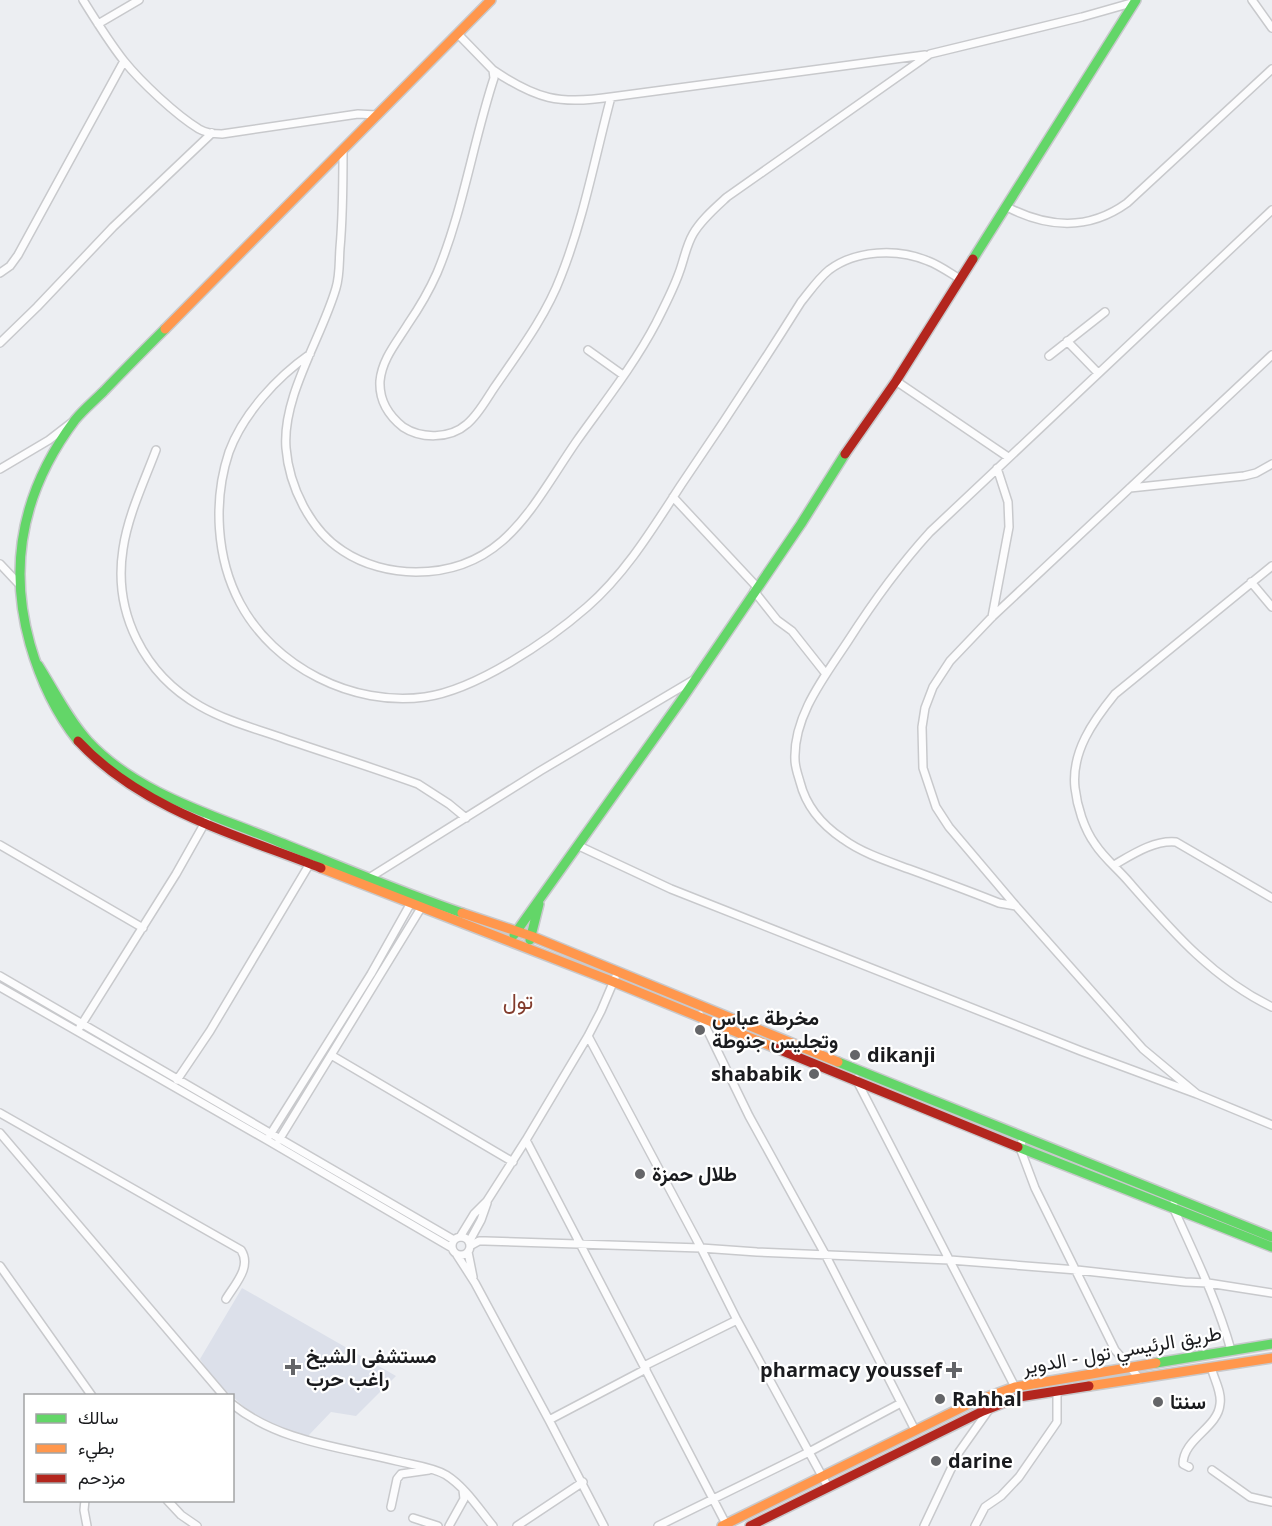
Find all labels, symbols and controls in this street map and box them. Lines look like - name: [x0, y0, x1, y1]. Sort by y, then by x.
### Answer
- district label: تول: [503, 985, 534, 1015]
- place label: مخرطة عباس وتجليس جنوطة: [712, 1004, 838, 1054]
- marker: مخرطة عباس وتجليس جنوطة: [693, 1023, 707, 1037]
- place label: dikanji: [867, 1041, 936, 1068]
- marker: dikanji: [848, 1048, 862, 1062]
- place label: shababik: [711, 1060, 803, 1087]
- marker: shababik: [807, 1067, 821, 1081]
- place label: طلال حمزة: [652, 1160, 737, 1187]
- marker: طلال حمزة: [633, 1167, 647, 1181]
- street label: طريق الرئيسي تول - الدوير: [1019, 1319, 1224, 1384]
- place label: مستشفى الشيخ راغب حرب: [306, 1342, 437, 1392]
- place label: pharmacy youssef: [760, 1356, 943, 1383]
- marker: مستشفى الشيخ راغب حرب: [284, 1358, 302, 1376]
- marker: pharmacy youssef: [947, 1363, 961, 1377]
- place label: Rahhal: [952, 1385, 1022, 1412]
- place label: سنتا: [1170, 1388, 1206, 1415]
- marker: Rahhal: [933, 1392, 947, 1406]
- legend: [24, 1394, 234, 1502]
- marker: سنتا: [1151, 1395, 1165, 1409]
- text: سالك: [78, 1405, 118, 1429]
- text: بطيء: [78, 1435, 114, 1463]
- place label: darine: [948, 1447, 1013, 1474]
- marker: darine: [929, 1454, 943, 1468]
- text: مزدحم: [78, 1465, 125, 1490]

